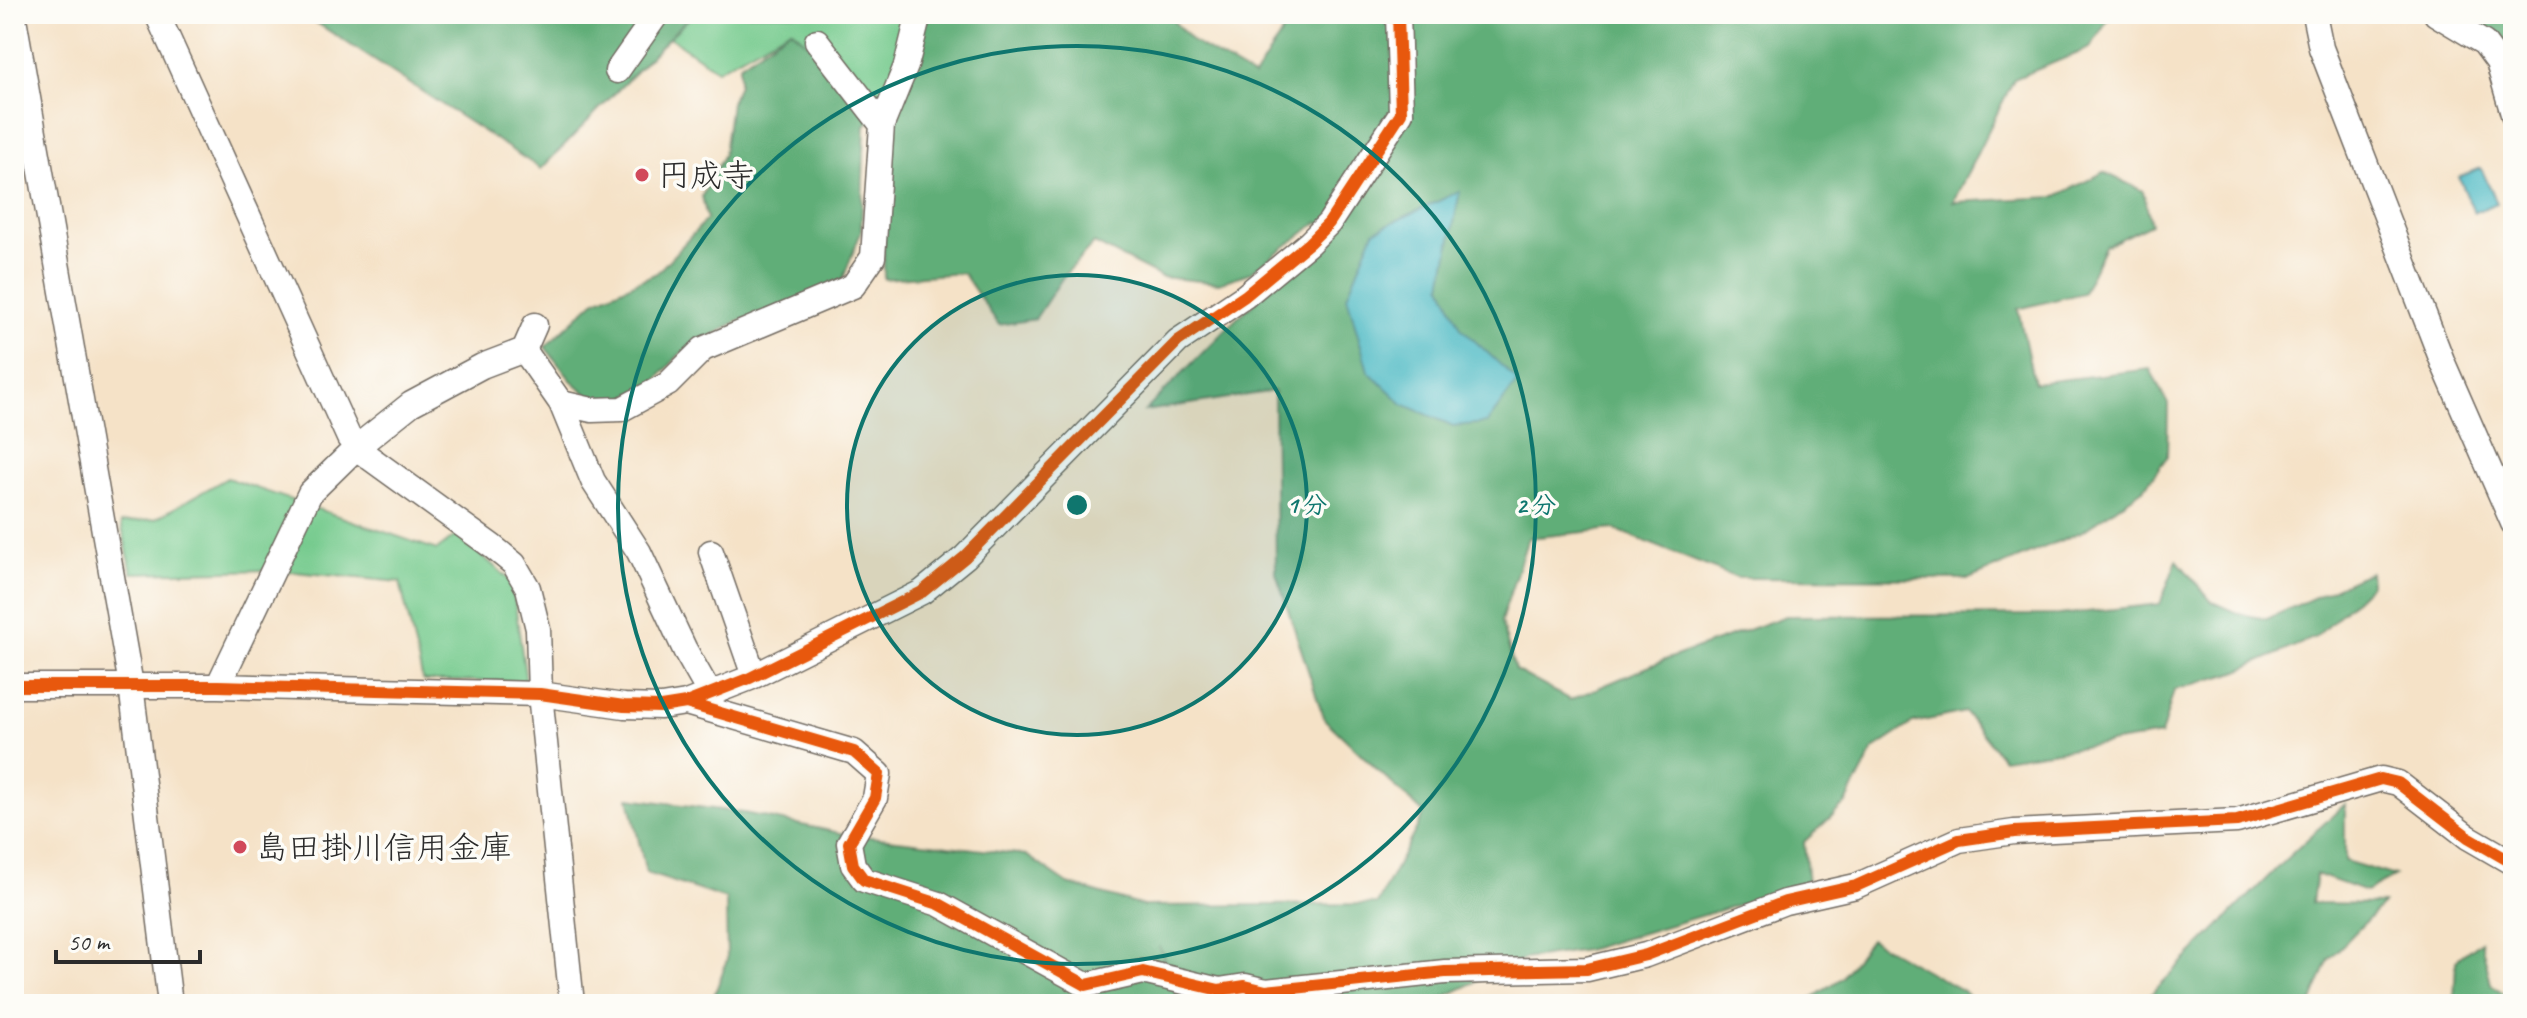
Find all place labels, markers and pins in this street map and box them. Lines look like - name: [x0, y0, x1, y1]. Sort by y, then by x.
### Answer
- place label: 円成寺: [658, 155, 754, 196]
- marker: 円成寺: [633, 166, 651, 184]
- centre of rings: [1063, 491, 1091, 519]
- place label: 島田掛川信用金庫: [256, 827, 512, 868]
- marker: 島田掛川信用金庫: [231, 838, 249, 856]

